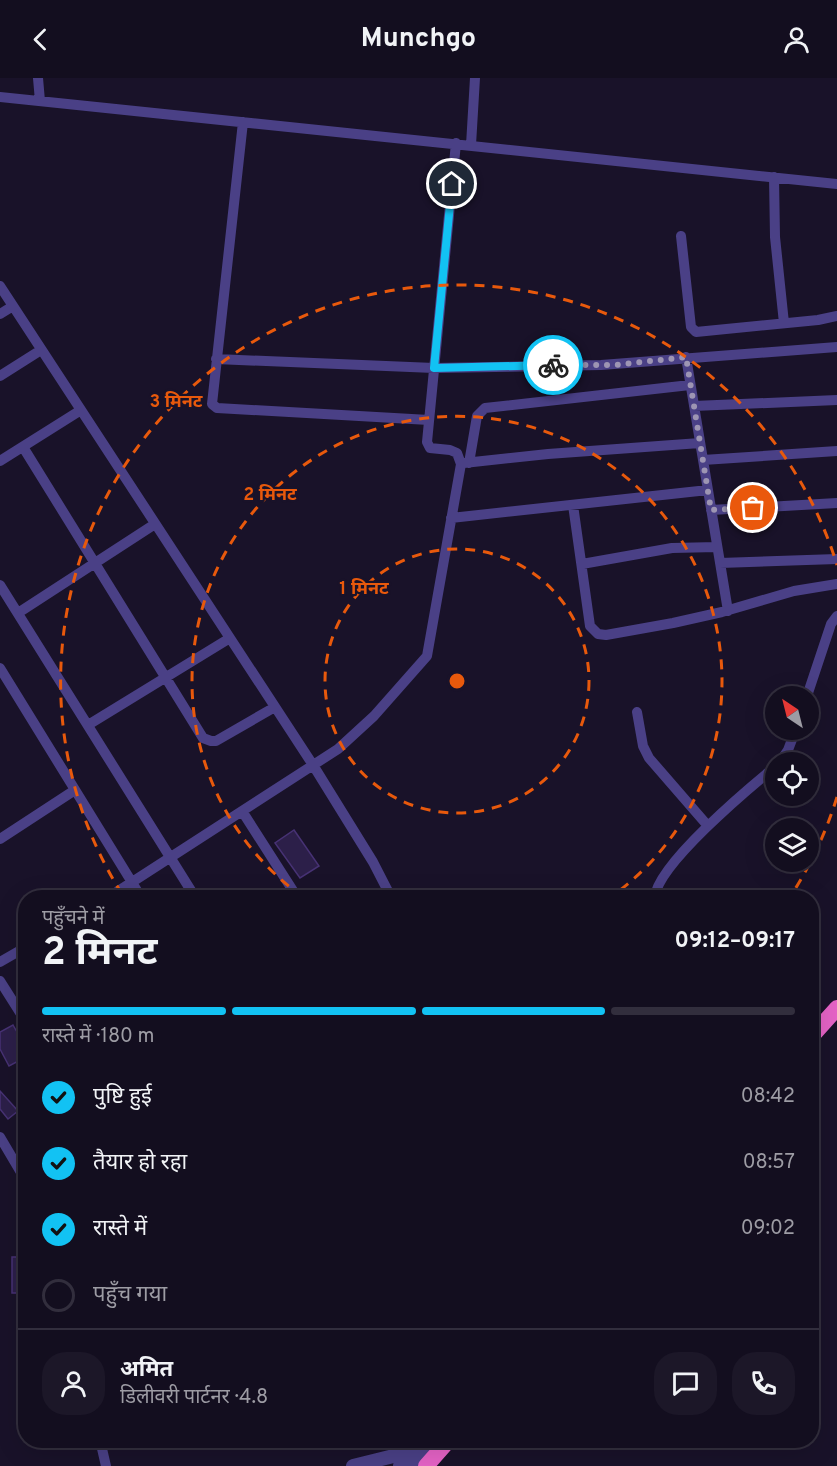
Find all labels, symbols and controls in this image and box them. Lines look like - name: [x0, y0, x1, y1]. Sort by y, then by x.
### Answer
- text: Munchgo: [361, 22, 476, 56]
- icon: back: [24, 23, 57, 56]
- icon: person: [780, 23, 813, 56]
- pin: [426, 158, 477, 209]
- icon: home: [435, 167, 468, 200]
- courier: [523, 335, 583, 395]
- icon: bike: [537, 349, 570, 382]
- text: 3 मिनट: [149, 391, 203, 414]
- pin: [727, 482, 778, 533]
- text: 2 मिनट: [243, 484, 297, 507]
- icon: bag: [736, 491, 769, 524]
- text: 1 मिनट: [339, 578, 389, 601]
- centre of rings: [447, 671, 467, 691]
- north arrow: [765, 686, 819, 740]
- map controls: [765, 686, 819, 872]
- button: locate: [765, 752, 819, 806]
- button: layers: [765, 818, 819, 872]
- text: पहुँचने में: [42, 906, 104, 932]
- text: 09:12–09:17: [675, 928, 795, 955]
- text: 2 मिनट: [42, 930, 157, 979]
- text: रास्ते में · 180 m: [42, 1024, 155, 1050]
- icon: check: [42, 1081, 75, 1114]
- text: पुष्टि हुई: [93, 1084, 152, 1111]
- text: 08:42: [741, 1084, 795, 1110]
- icon: check: [42, 1147, 75, 1180]
- text: तैयार हो रहा: [93, 1150, 187, 1177]
- text: 08:57: [743, 1150, 795, 1176]
- icon: check: [42, 1213, 75, 1246]
- text: रास्ते में: [93, 1216, 147, 1243]
- text: 09:02: [741, 1216, 795, 1242]
- text: पहुँच गया: [93, 1282, 167, 1309]
- button: person: [42, 1352, 105, 1415]
- button: chat: [654, 1352, 717, 1415]
- button: phone: [732, 1352, 795, 1415]
- text: अमित: [120, 1357, 173, 1384]
- text: डिलीवरी पार्टनर · 4.8: [120, 1385, 268, 1411]

